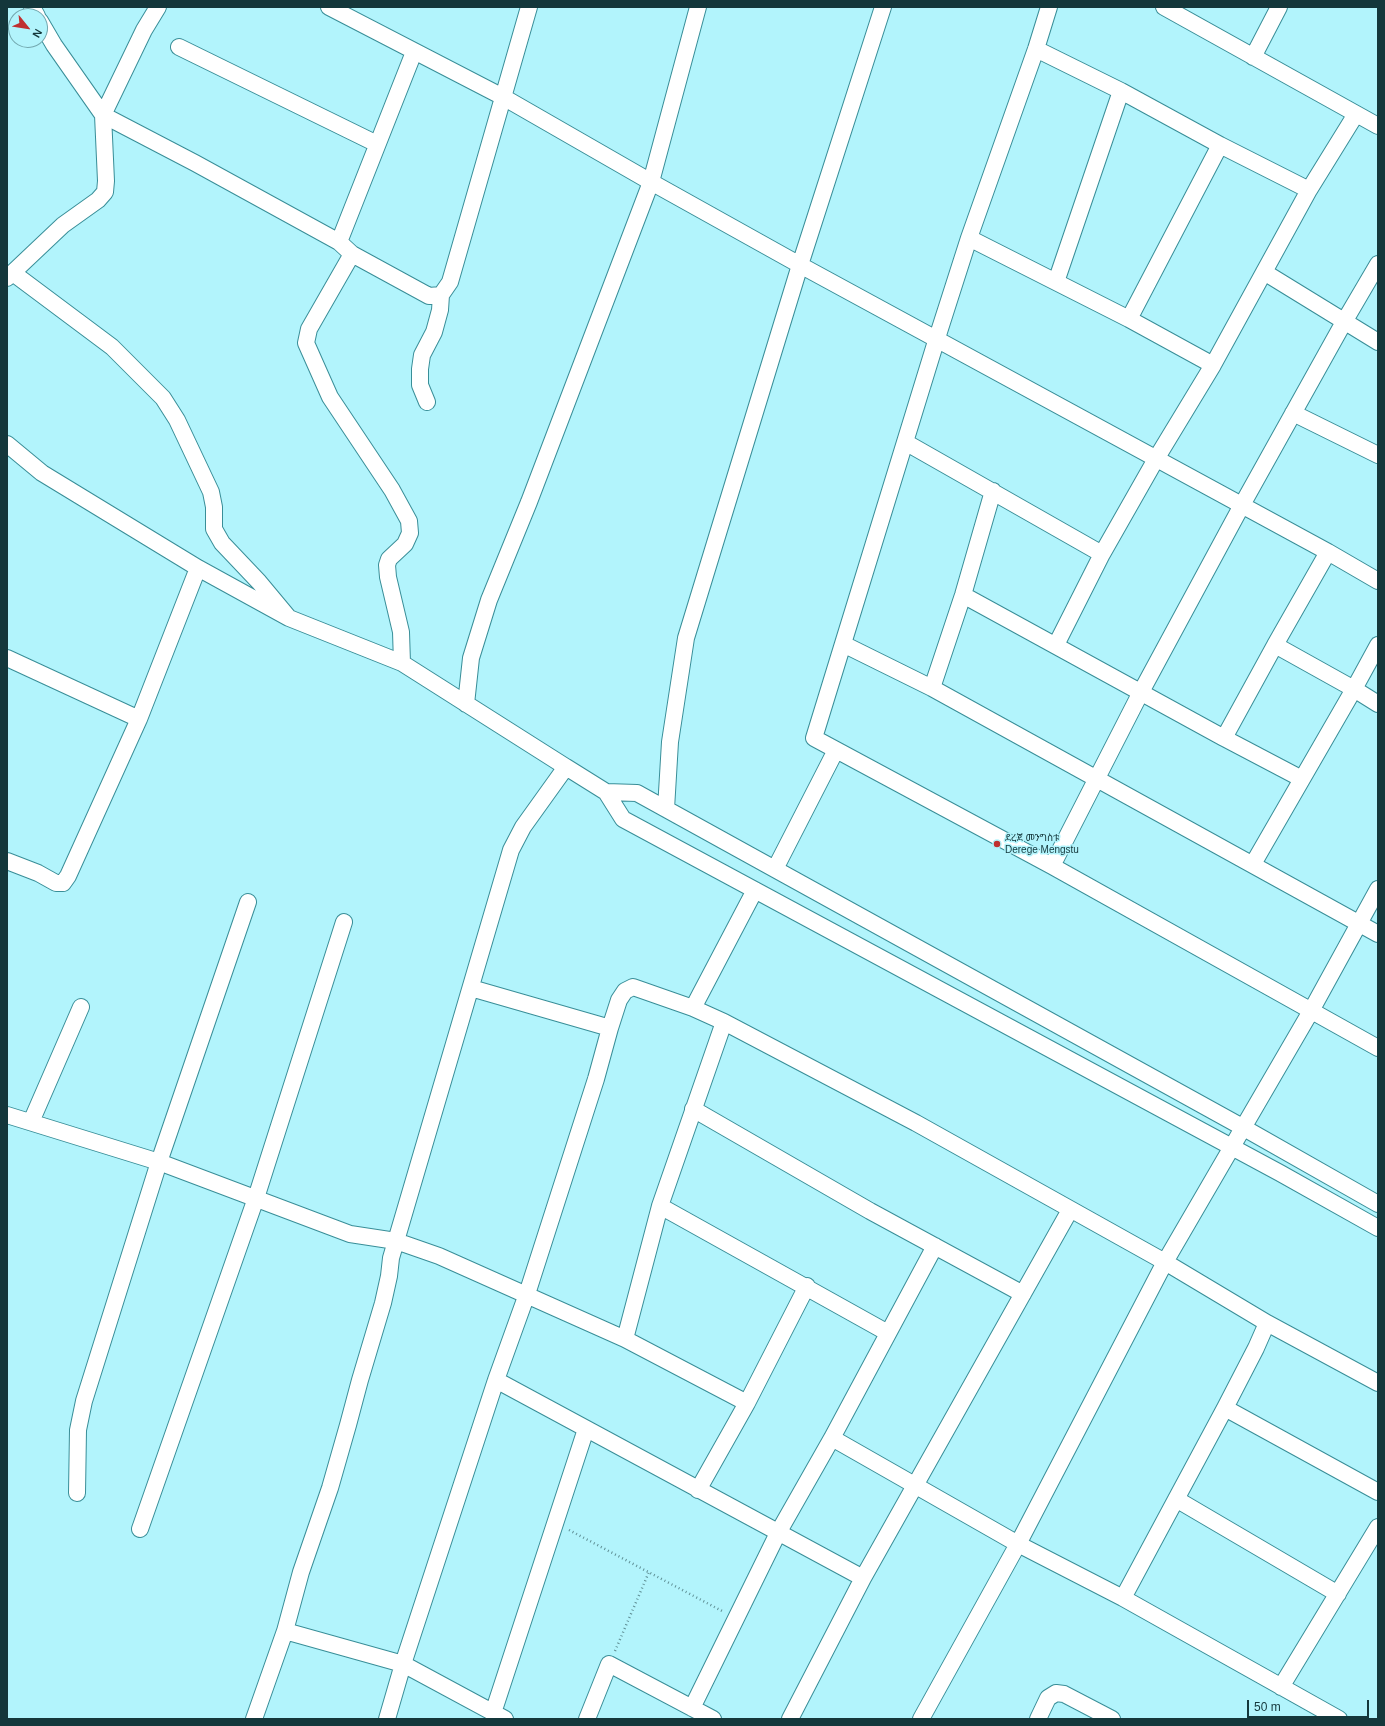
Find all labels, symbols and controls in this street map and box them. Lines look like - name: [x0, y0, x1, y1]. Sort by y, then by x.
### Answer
- north arrow: [8, 8, 48, 48]
- text: N: [30, 27, 45, 40]
- place label: ደረጀ መንግስቱ Derege Mengstu: [1005, 832, 1079, 856]
- marker: ደረጀ መንግስቱ Derege Mengstu: [992, 839, 1002, 849]
- scale bar: [1249, 1692, 1371, 1718]
- text: 50 m: [1254, 1700, 1281, 1714]

